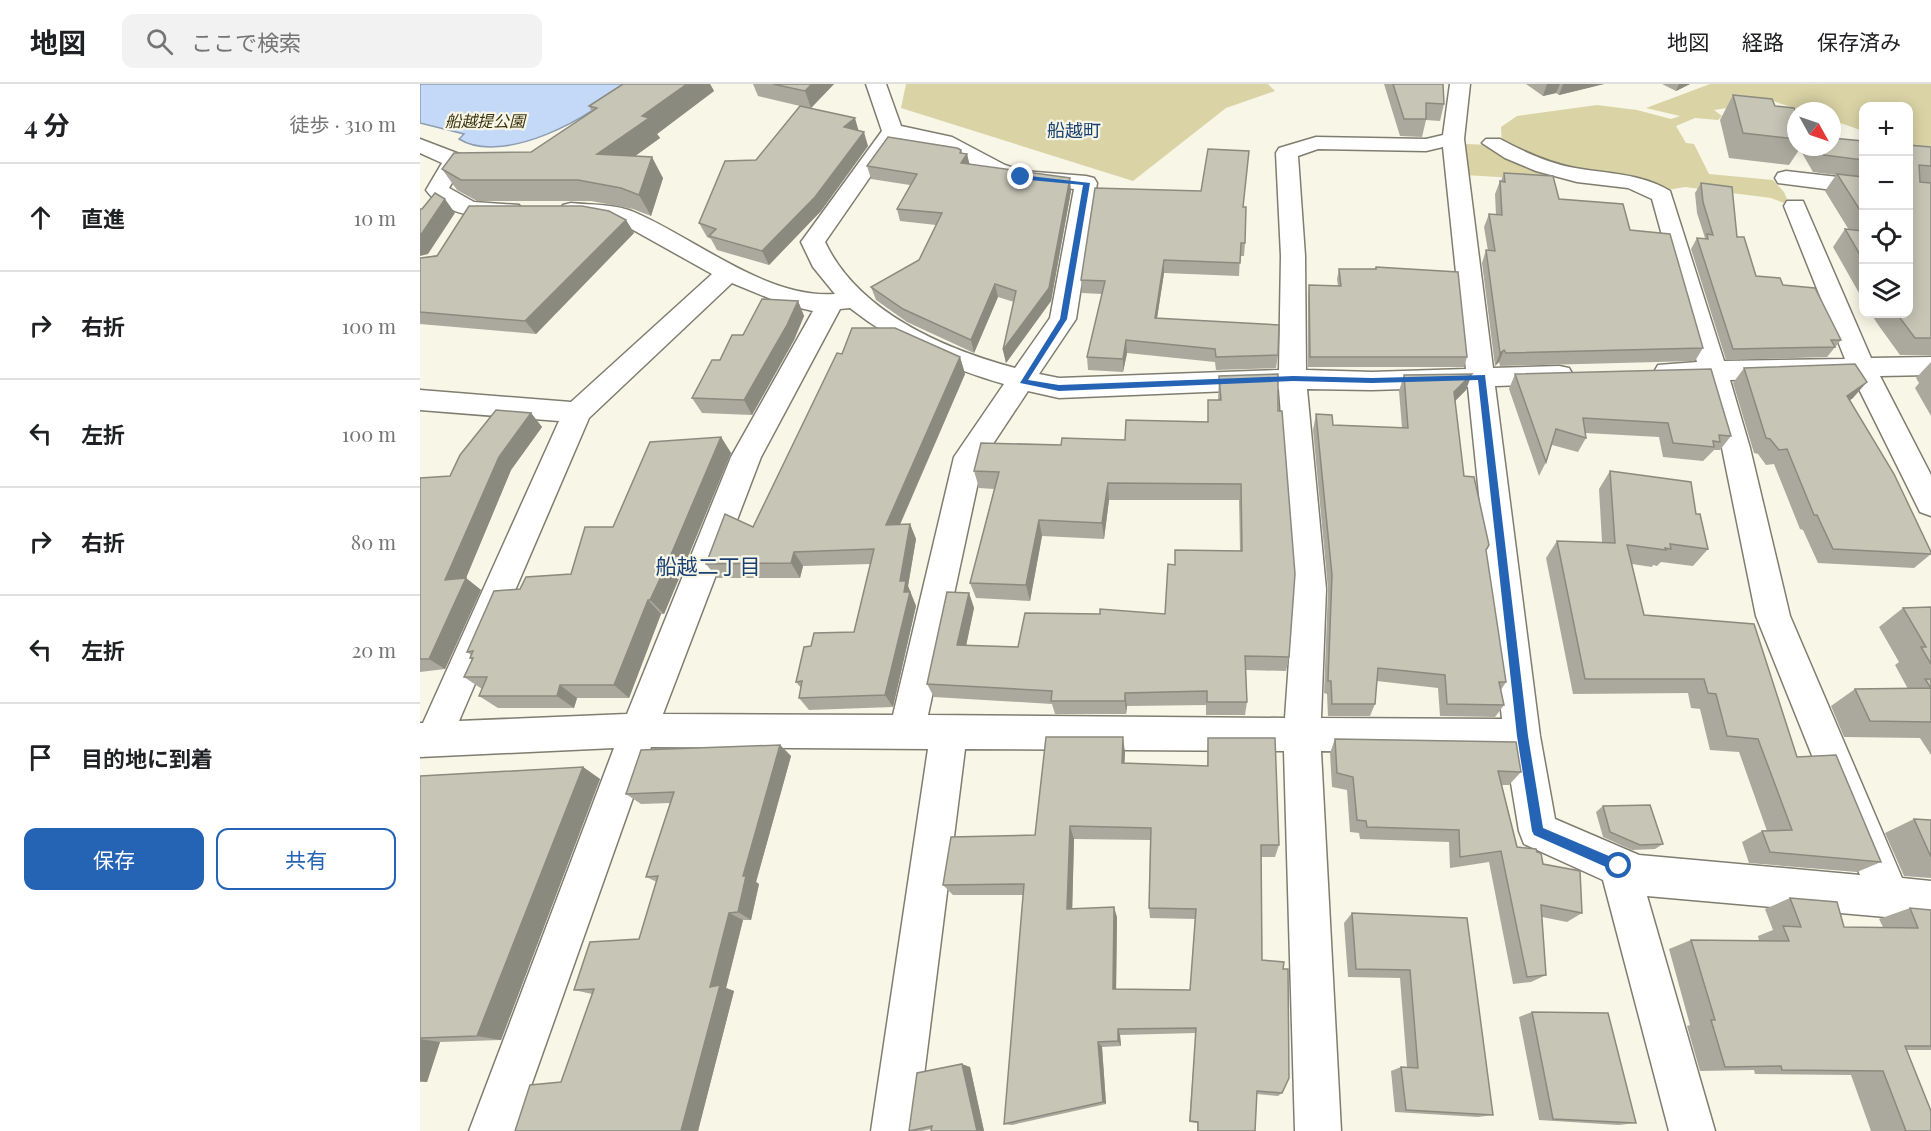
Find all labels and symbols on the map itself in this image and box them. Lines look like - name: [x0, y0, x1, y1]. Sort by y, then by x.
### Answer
- north arrow: [1787, 102, 1841, 156]
- park label: 船越提公園: [445, 110, 527, 131]
- district label: 船越町: [1047, 118, 1101, 142]
- route end: [1007, 163, 1033, 189]
- district label: 船越二丁目: [656, 551, 761, 579]
- route start: [1605, 852, 1631, 878]

